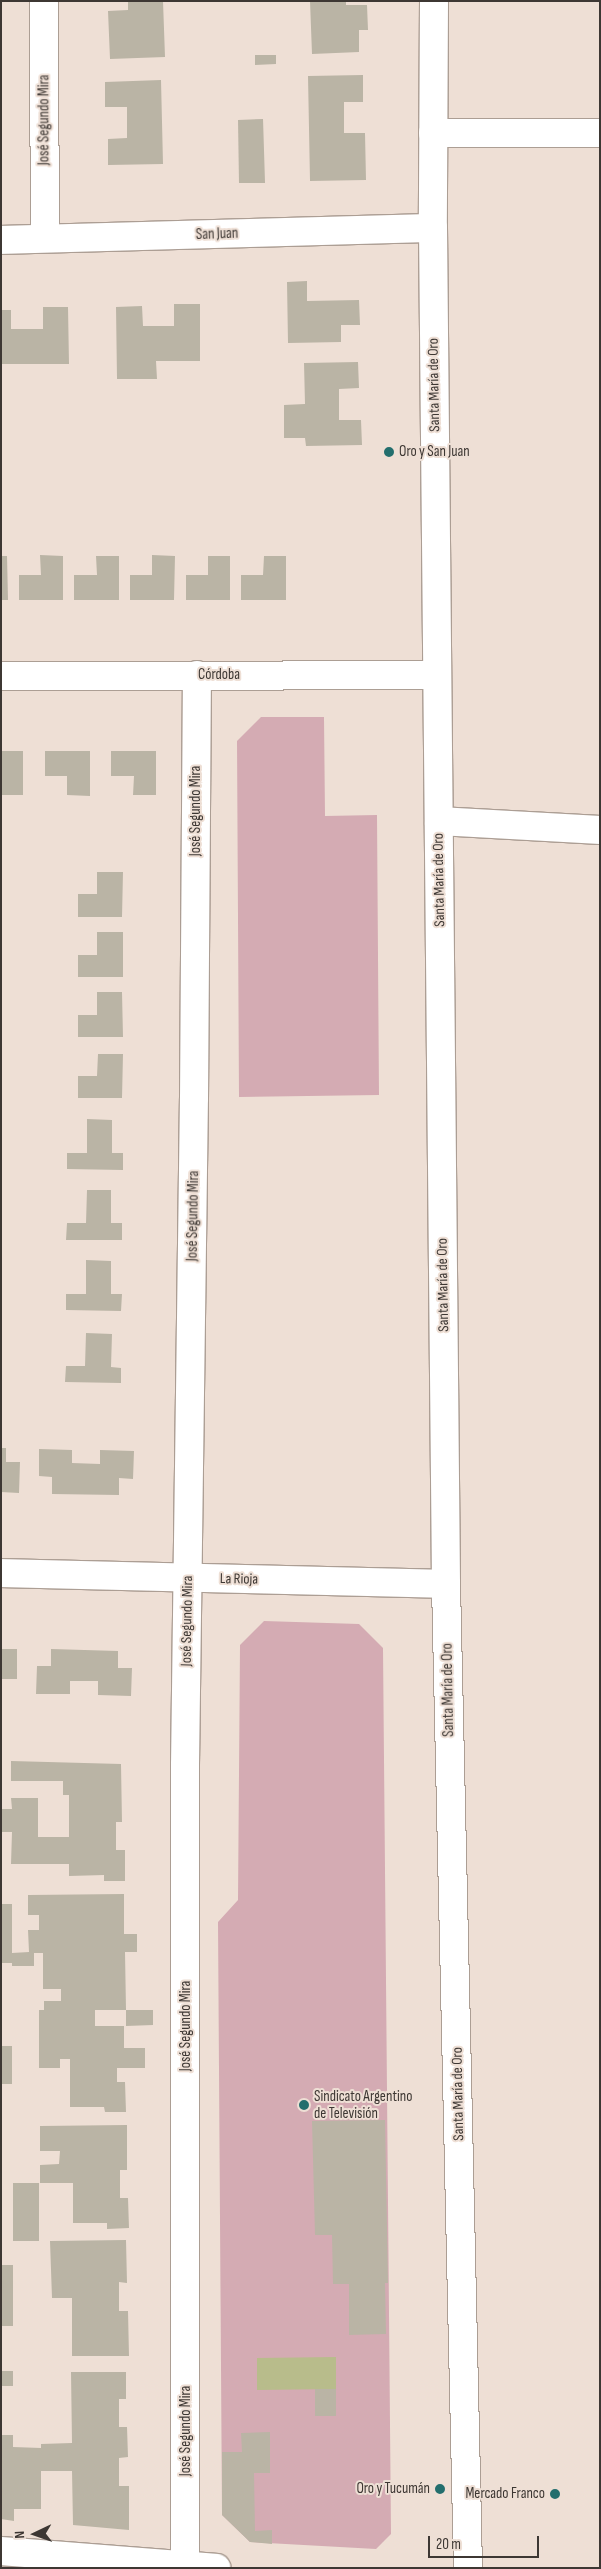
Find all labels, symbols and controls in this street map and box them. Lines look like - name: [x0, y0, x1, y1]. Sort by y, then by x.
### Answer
- street label: José Segundo Mira: [35, 75, 53, 165]
- street label: San Juan: [195, 224, 239, 244]
- street label: Santa María de Oro: [424, 338, 444, 432]
- place label: Oro y San Juan: [399, 443, 470, 461]
- marker: Oro y San Juan: [383, 446, 395, 458]
- street label: Córdoba: [198, 666, 240, 684]
- street label: José Segundo Mira: [187, 766, 205, 856]
- street label: Santa María de Oro: [429, 833, 449, 927]
- street label: José Segundo Mira: [183, 1171, 203, 1261]
- street label: Santa María de Oro: [433, 1238, 453, 1332]
- street label: La Rioja: [220, 1570, 258, 1588]
- street label: José Segundo Mira: [177, 1576, 197, 1666]
- street label: Santa María de Oro: [438, 1643, 458, 1737]
- street label: José Segundo Mira: [177, 1981, 195, 2071]
- street label: Santa María de Oro: [448, 2047, 468, 2141]
- place label: Sindicato Argentino de Televisión: [314, 2087, 412, 2122]
- marker: Sindicato Argentino de Televisión: [298, 2099, 310, 2111]
- street label: José Segundo Mira: [177, 2386, 195, 2476]
- place label: Oro y Tucumán: [356, 2480, 430, 2498]
- marker: Oro y Tucumán: [434, 2483, 446, 2495]
- place label: Mercado Franco: [465, 2485, 545, 2503]
- marker: Mercado Franco: [549, 2488, 561, 2500]
- north arrow: [10, 2509, 60, 2559]
- scale bar: [431, 2526, 542, 2558]
- text: N: [11, 2531, 28, 2539]
- text: 20 m: [436, 2535, 461, 2554]

